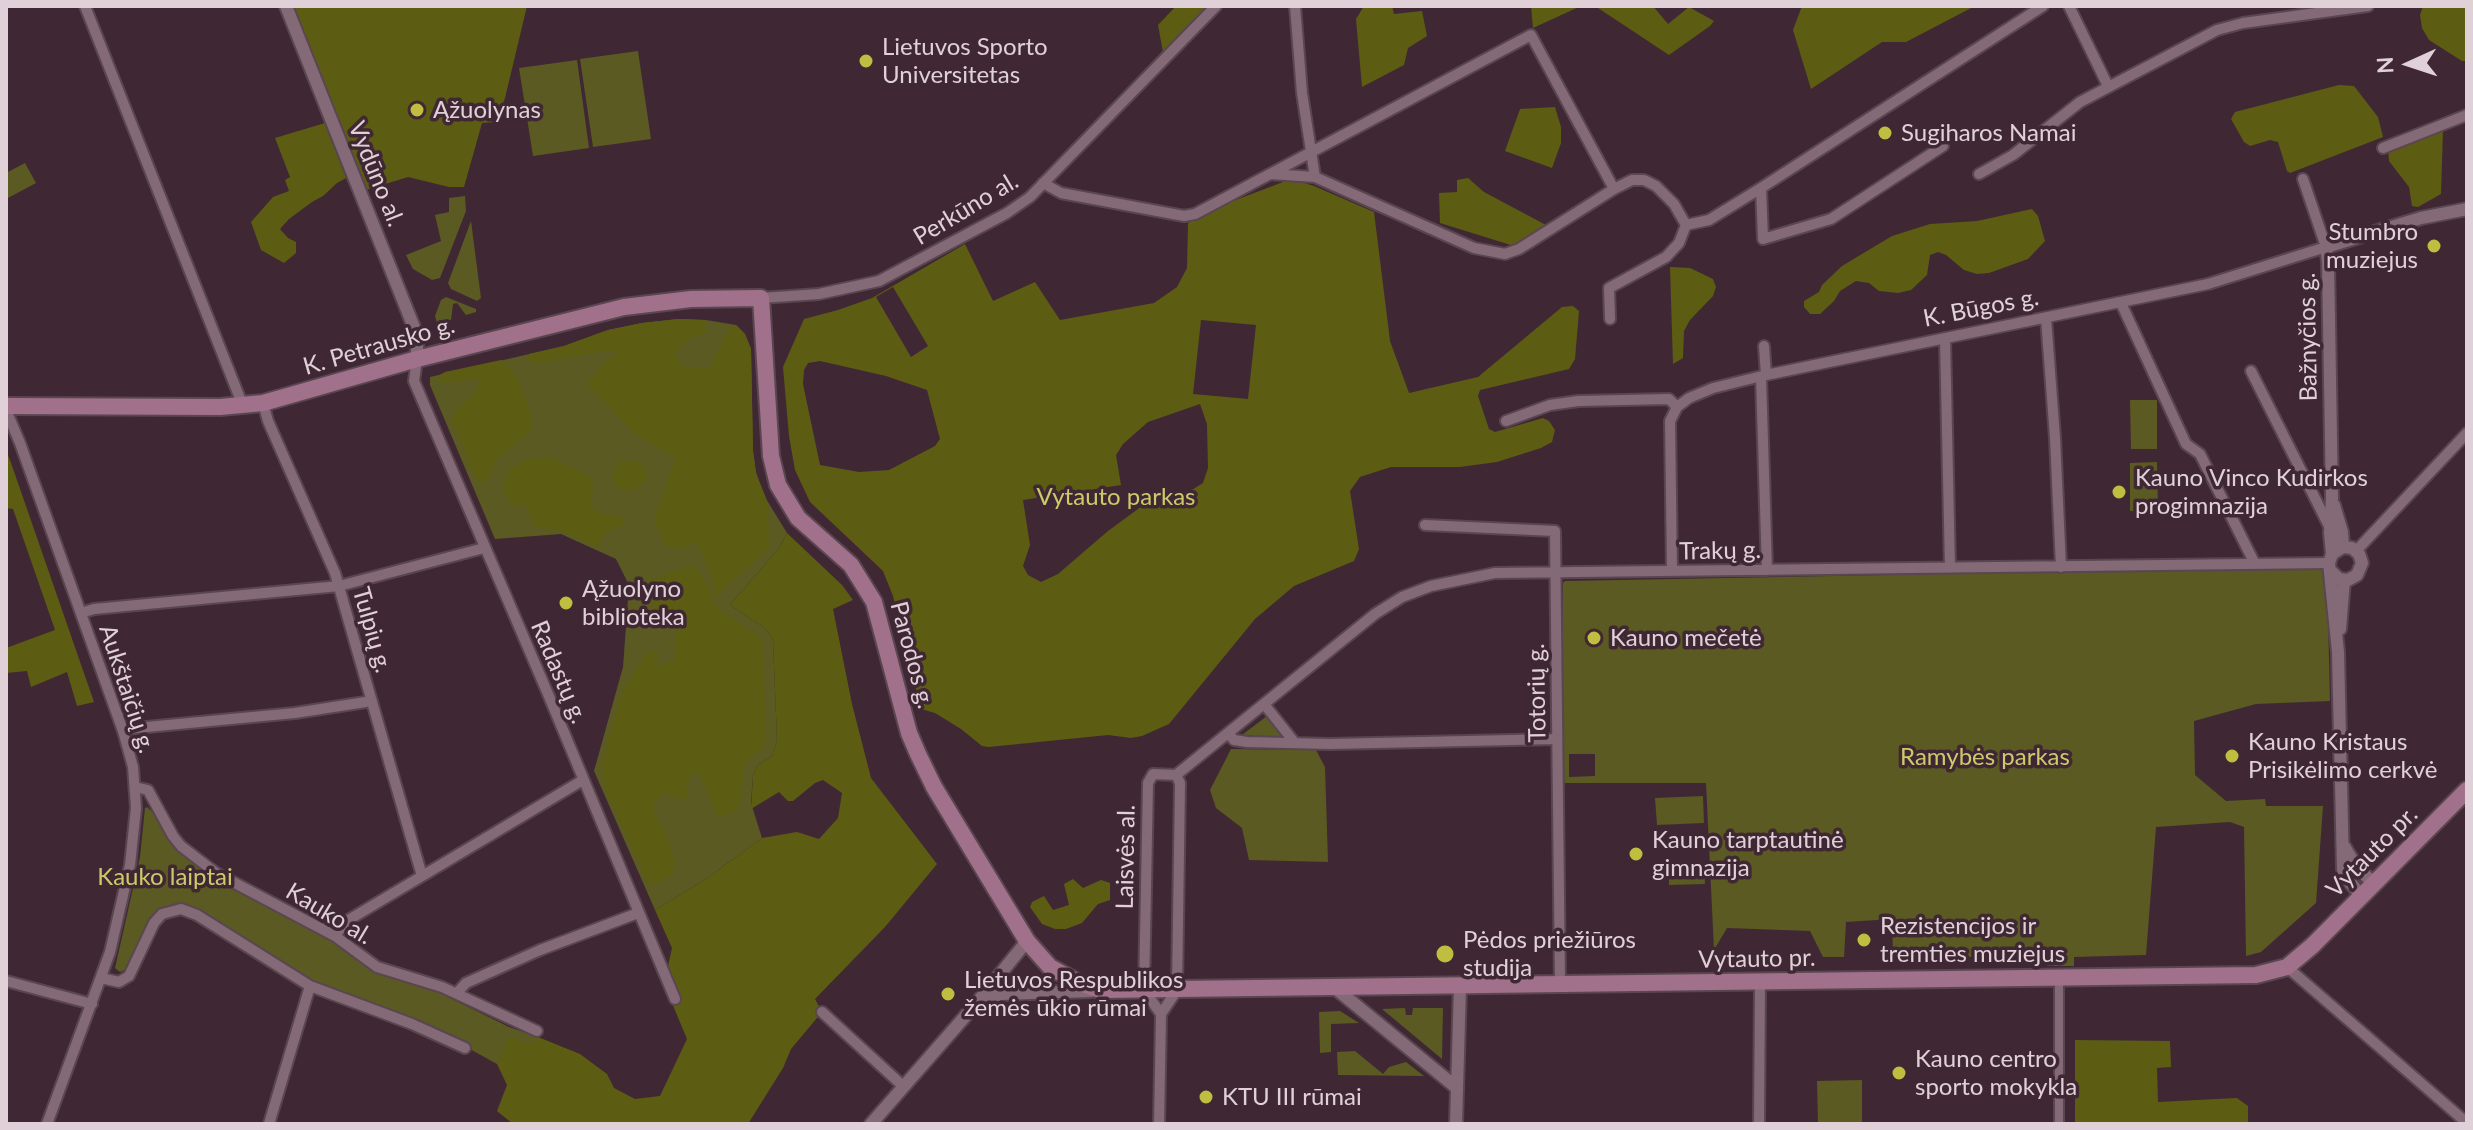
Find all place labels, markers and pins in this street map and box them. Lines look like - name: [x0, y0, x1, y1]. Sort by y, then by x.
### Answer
- place label: Lietuvos Sporto Universitetas: [882, 33, 1048, 89]
- marker: Lietuvos Sporto Universitetas: [857, 52, 875, 70]
- place label: Ąžuolynas: [433, 96, 541, 124]
- marker: Ąžuolynas: [408, 101, 426, 119]
- place label: Sugiharos Namai: [1901, 119, 2076, 147]
- marker: Sugiharos Namai: [1876, 124, 1894, 142]
- place label: Stumbro muziejus: [2326, 218, 2418, 274]
- marker: Stumbro muziejus: [2425, 237, 2443, 255]
- place label: Kauno Vinco Kudirkos progimnazija: [2135, 464, 2368, 520]
- marker: Kauno Vinco Kudirkos progimnazija: [2110, 483, 2128, 501]
- place label: Ąžuolyno biblioteka: [582, 575, 685, 631]
- marker: Ąžuolyno biblioteka: [557, 594, 575, 612]
- place label: Kauno mečetė: [1610, 624, 1762, 652]
- marker: Kauno mečetė: [1585, 629, 1603, 647]
- place label: Kauno Kristaus Prisikėlimo cerkvė: [2248, 728, 2437, 784]
- marker: Kauno Kristaus Prisikėlimo cerkvė: [2223, 747, 2241, 765]
- place label: Kauno tarptautinė gimnazija: [1652, 826, 1844, 882]
- marker: Kauno tarptautinė gimnazija: [1627, 845, 1645, 863]
- place label: Rezistencijos ir tremties muziejus: [1880, 912, 2065, 968]
- place label: Pėdos priežiūros studija: [1463, 926, 1636, 982]
- marker: Rezistencijos ir tremties muziejus: [1855, 931, 1873, 949]
- marker: Pėdos priežiūros studija: [1434, 943, 1456, 965]
- place label: Lietuvos Respublikos žemės ūkio rūmai: [964, 966, 1183, 1022]
- marker: Lietuvos Respublikos žemės ūkio rūmai: [939, 985, 957, 1003]
- place label: Kauno centro sporto mokykla: [1915, 1045, 2077, 1101]
- marker: Kauno centro sporto mokykla: [1890, 1064, 1908, 1082]
- place label: KTU III rūmai: [1222, 1083, 1362, 1111]
- marker: KTU III rūmai: [1197, 1088, 1215, 1106]

